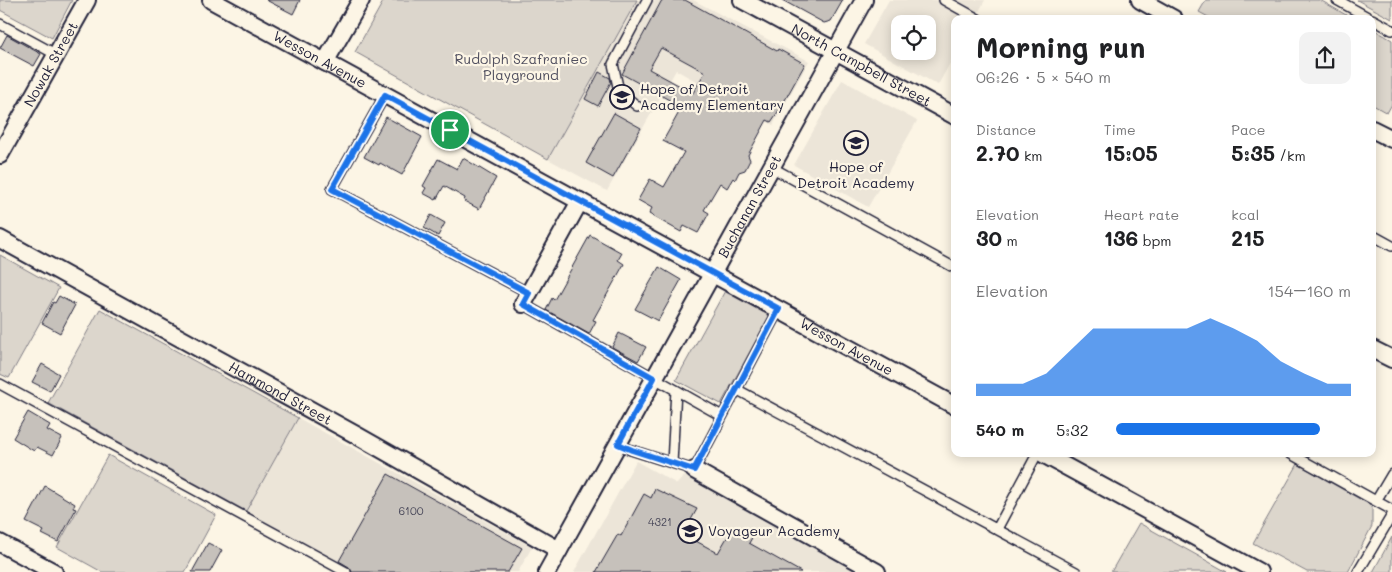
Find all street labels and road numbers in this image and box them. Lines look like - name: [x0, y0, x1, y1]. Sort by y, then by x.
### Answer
- street label: Nowak Street: [19, 18, 82, 110]
- street label: North Campbell Street: [788, 19, 935, 110]
- street label: Wesson Avenue: [270, 26, 370, 92]
- street label: Buchanan Street: [713, 151, 785, 261]
- street label: Wesson Avenue: [797, 313, 897, 380]
- street label: Hammond Street: [226, 357, 336, 429]

